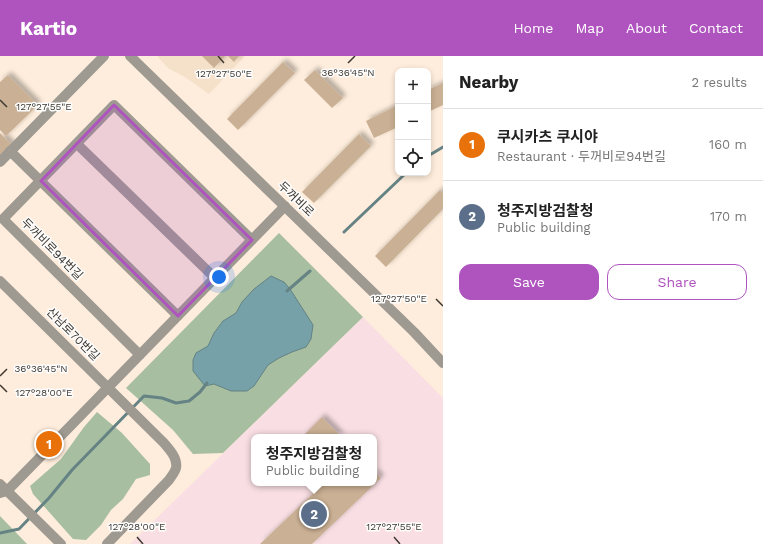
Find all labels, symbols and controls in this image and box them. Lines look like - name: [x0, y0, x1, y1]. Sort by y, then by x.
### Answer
- text: Kartio: [20, 17, 77, 40]
- text: Home: [513, 20, 553, 36]
- text: Map: [575, 20, 604, 36]
- text: About: [626, 20, 667, 36]
- text: Contact: [689, 20, 743, 36]
- text: 36°36'45"N: [321, 67, 375, 78]
- text: 127°27'50"E: [196, 68, 252, 79]
- map controls: [395, 68, 431, 176]
- button: +: [395, 68, 431, 104]
- text: Nearby: [459, 72, 518, 92]
- text: 2 results: [692, 75, 747, 90]
- text: 127°27'55"E: [16, 101, 72, 112]
- button: −: [395, 104, 431, 140]
- text: 쿠시카츠 쿠시야: [497, 128, 598, 146]
- text: 1: [469, 137, 475, 152]
- text: 160 m: [709, 137, 747, 152]
- button: locate: [395, 140, 431, 176]
- text: Restaurant · 두꺼비로94번길: [497, 149, 666, 164]
- street label: 두꺼비로: [275, 179, 317, 219]
- text: 청주지방검찰청: [497, 202, 594, 220]
- text: 2: [468, 209, 476, 224]
- text: 170 m: [710, 209, 747, 224]
- street label: 두꺼비로94번길: [18, 215, 86, 283]
- text: Public building: [497, 220, 590, 235]
- button: Save: [459, 264, 599, 300]
- button: Share: [607, 264, 747, 300]
- your location: [209, 267, 229, 287]
- text: 127°27'50"E: [371, 293, 427, 304]
- street label: 산남로70번길: [44, 305, 102, 363]
- text: 36°36'45"N: [14, 363, 68, 374]
- text: 127°28'00"E: [16, 387, 72, 398]
- pin: 1: [36, 429, 62, 459]
- popup: [251, 434, 377, 486]
- text: 청주지방검찰청: [266, 445, 362, 463]
- text: Public building: [266, 463, 359, 478]
- pin: 2: [301, 499, 327, 529]
- text: 127°28'00"E: [109, 521, 165, 532]
- text: 127°27'55"E: [366, 521, 422, 532]

